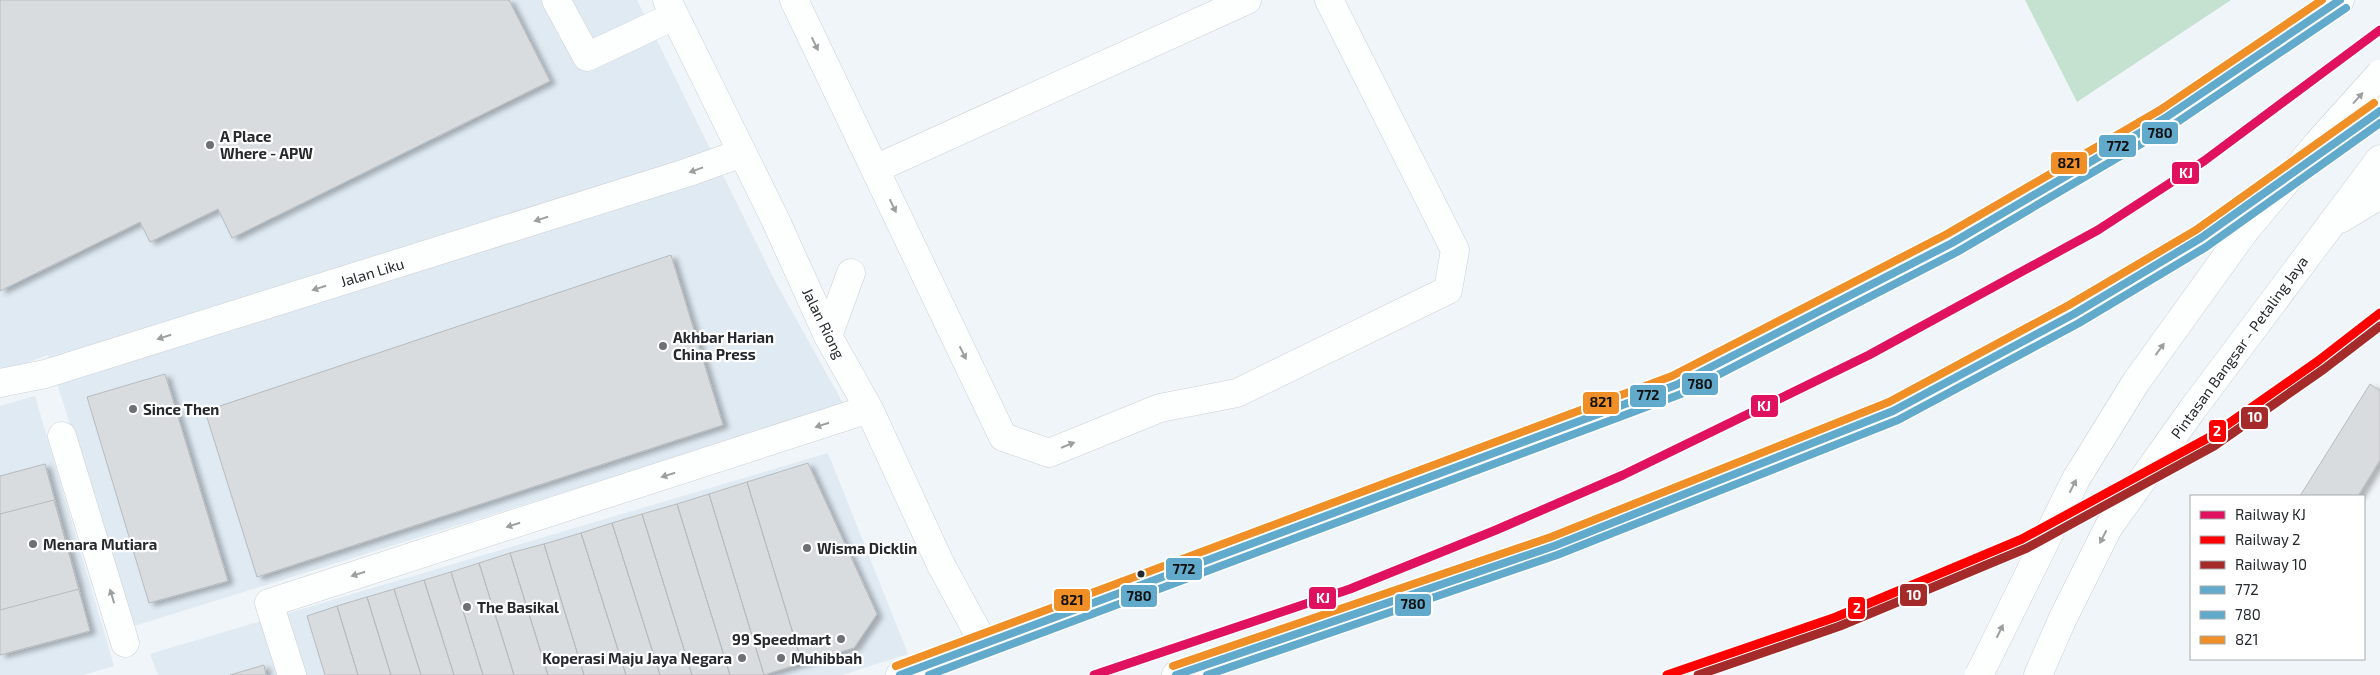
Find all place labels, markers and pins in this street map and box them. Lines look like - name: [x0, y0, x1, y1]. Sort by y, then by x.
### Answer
- place label: A Place Where - APW: [220, 127, 313, 162]
- marker: A Place Where - APW: [204, 139, 216, 151]
- place label: Akhbar Harian China Press: [673, 328, 774, 363]
- marker: Akhbar Harian China Press: [657, 340, 669, 352]
- place label: Since Then: [143, 400, 219, 418]
- marker: Since Then: [127, 403, 139, 415]
- place label: Menara Mutiara: [43, 535, 157, 553]
- marker: Menara Mutiara: [27, 538, 39, 550]
- place label: Wisma Dicklin: [817, 539, 917, 557]
- marker: Wisma Dicklin: [801, 542, 813, 554]
- unlabelled marker: [1136, 569, 1146, 579]
- place label: The Basikal: [477, 598, 559, 616]
- marker: The Basikal: [461, 601, 473, 613]
- place label: 99 Speedmart: [732, 630, 831, 648]
- marker: 99 Speedmart: [835, 633, 847, 645]
- place label: Koperasi Maju Jaya Negara: [542, 649, 732, 668]
- place label: Muhibbah: [791, 649, 862, 667]
- marker: Koperasi Maju Jaya Negara: [736, 652, 748, 664]
- marker: Muhibbah: [775, 652, 787, 664]

